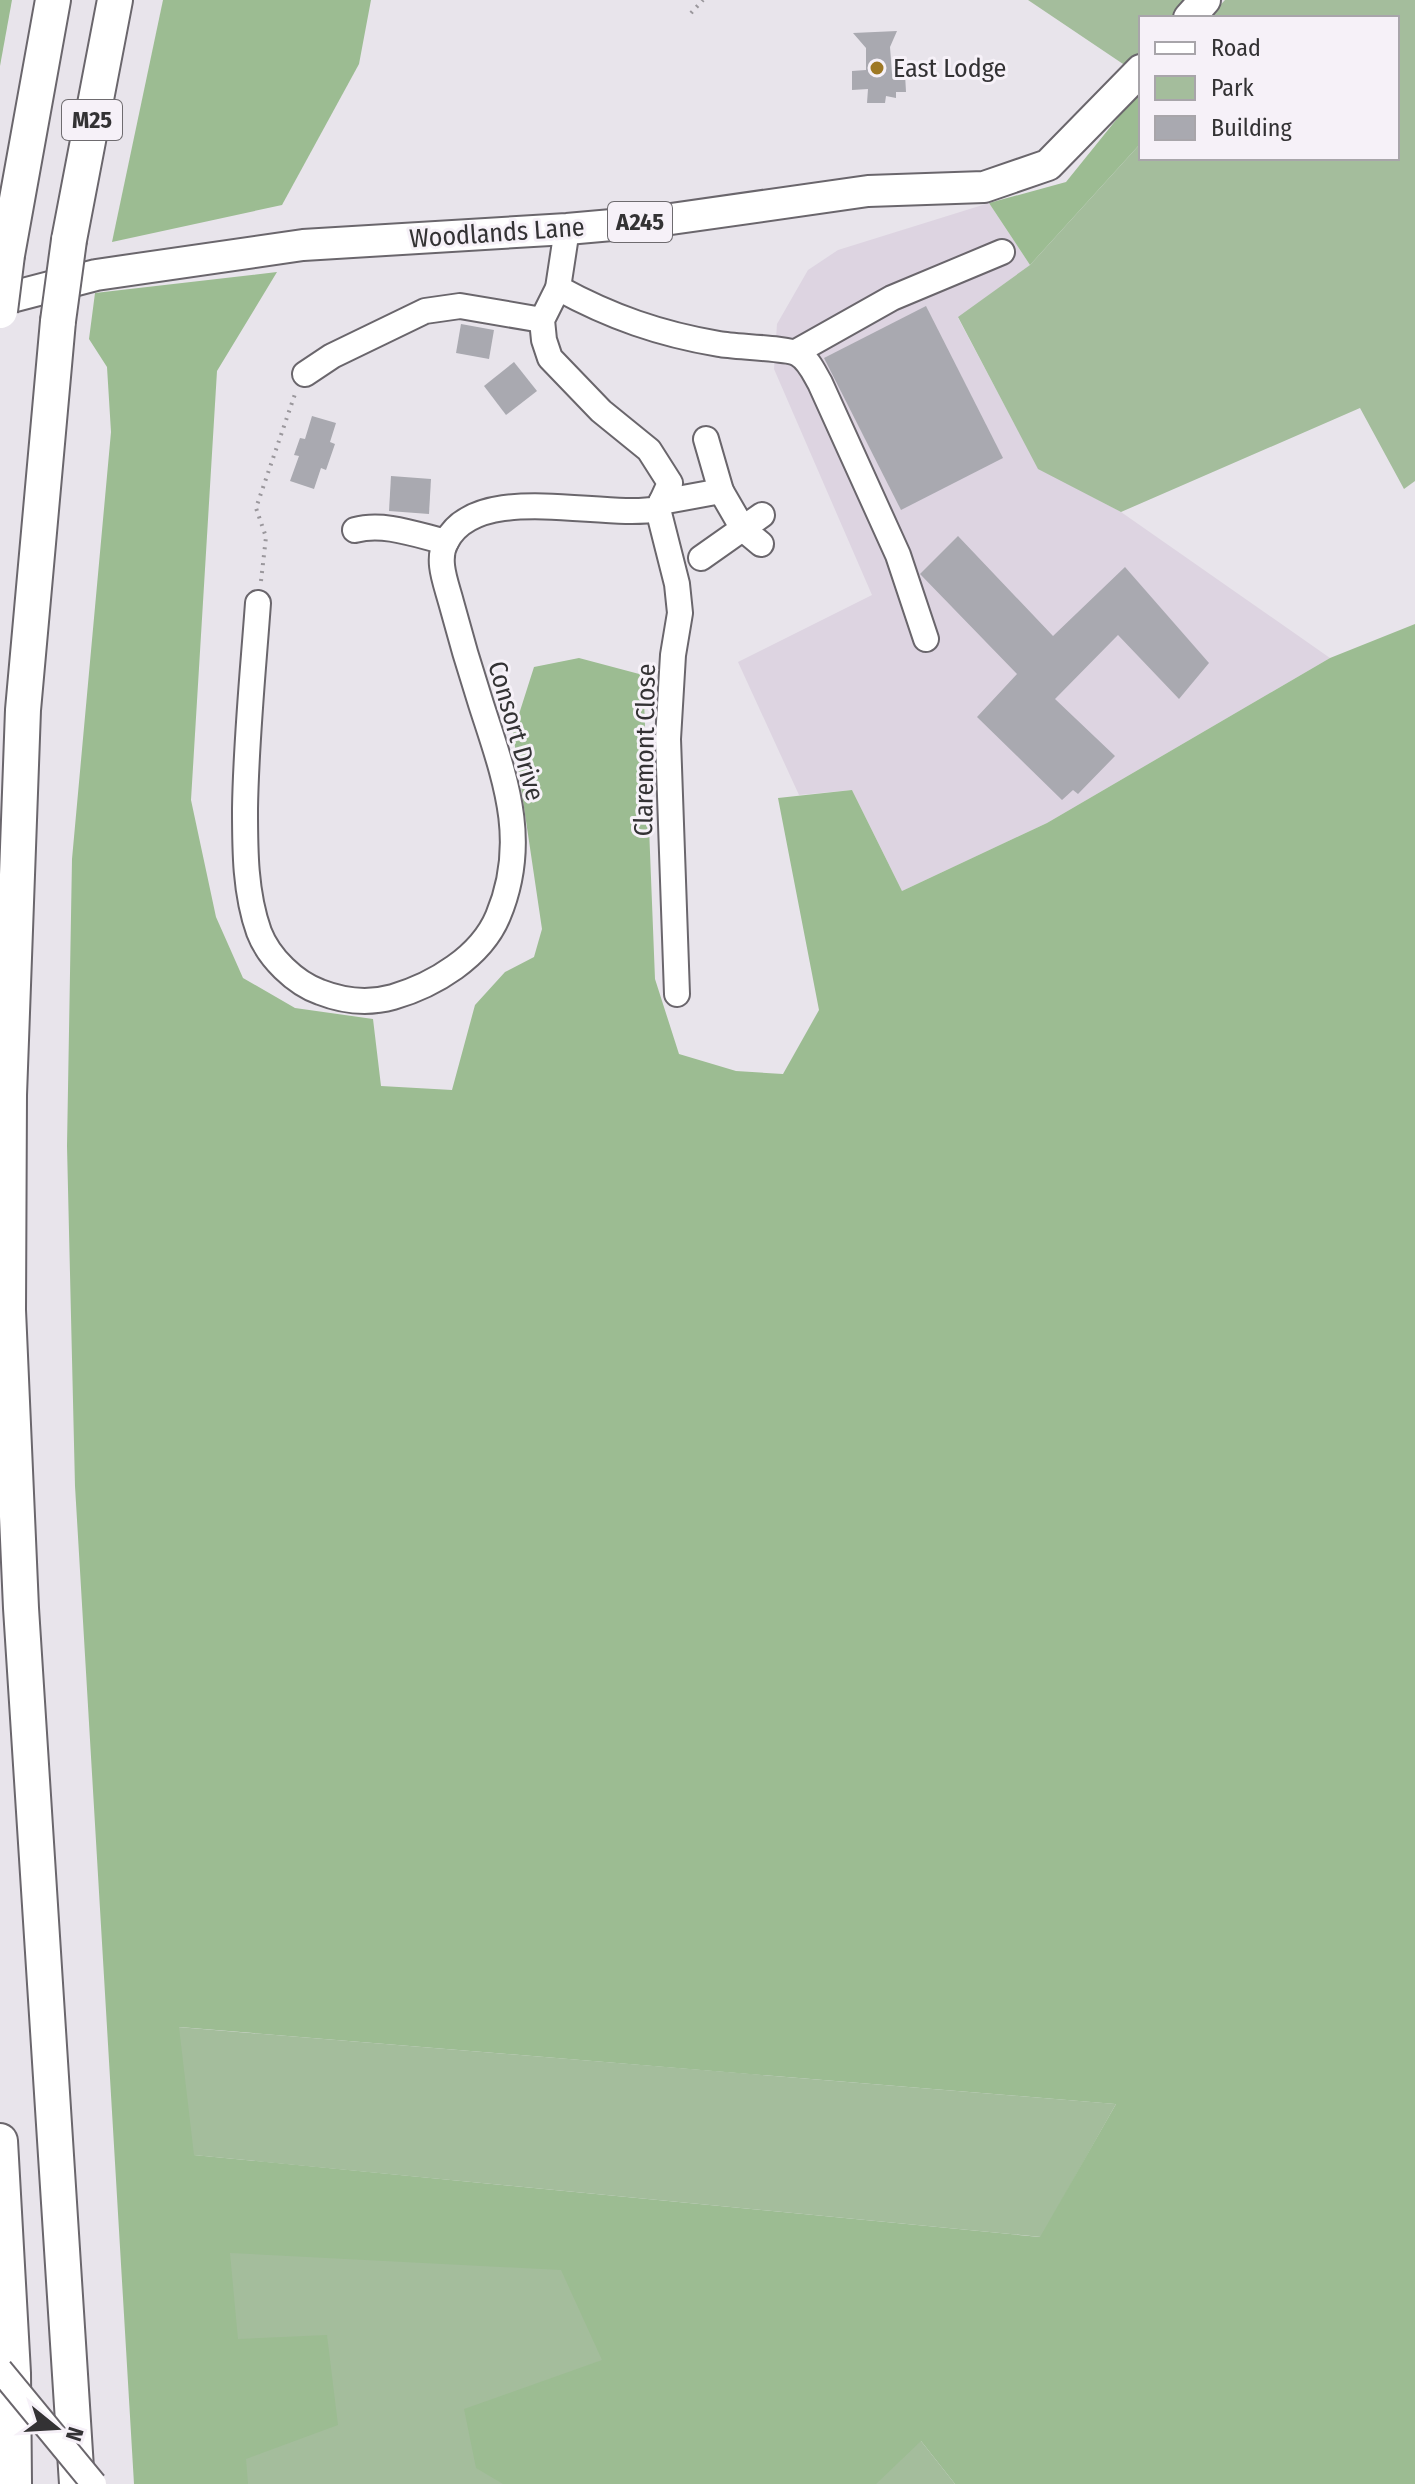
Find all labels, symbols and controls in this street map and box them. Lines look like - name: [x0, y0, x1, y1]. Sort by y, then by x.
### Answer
- legend: [1139, 16, 1399, 160]
- text: Road: [1211, 34, 1261, 62]
- place label: East Lodge: [893, 53, 1006, 84]
- marker: East Lodge: [868, 59, 886, 77]
- text: Park: [1211, 74, 1254, 102]
- road number: M25: [62, 100, 122, 140]
- text: Building: [1211, 114, 1293, 142]
- road number: A245: [608, 202, 672, 242]
- street label: Woodlands Lane: [408, 211, 586, 255]
- street label: Consort Drive: [481, 658, 551, 804]
- street label: Claremont Close: [628, 663, 662, 837]
- north arrow: [16, 2388, 96, 2468]
- text: N: [60, 2424, 89, 2444]

